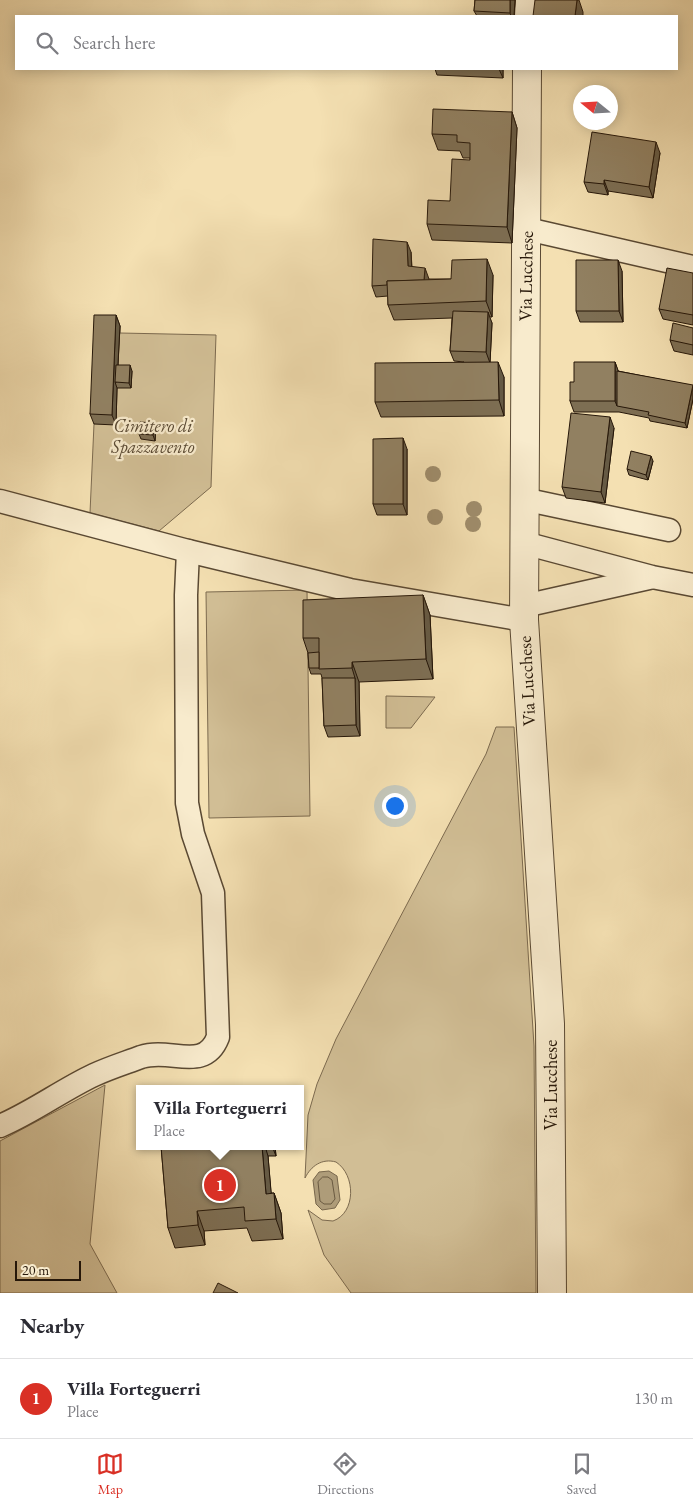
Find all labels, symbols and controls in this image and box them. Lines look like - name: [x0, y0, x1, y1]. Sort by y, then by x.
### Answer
- search box: [15, 15, 678, 70]
- icon: search: [33, 29, 61, 57]
- text: Search here: [73, 30, 155, 55]
- north arrow: [573, 85, 618, 130]
- street label: Via Lucchese: [513, 231, 538, 321]
- park label: Cimitero di Spazzavento: [110, 414, 195, 459]
- street label: Via Lucchese: [513, 635, 540, 727]
- your location: [382, 793, 408, 819]
- street label: Via Lucchese: [539, 1040, 562, 1130]
- popup: [136, 1085, 304, 1150]
- text: Villa Forteguerri: [153, 1095, 287, 1120]
- text: Place: [153, 1120, 185, 1141]
- pin: 1: [204, 1166, 236, 1204]
- scale bar: [15, 1258, 81, 1281]
- text: 20 m: [22, 1261, 49, 1279]
- text: Nearby: [20, 1312, 84, 1339]
- text: Villa Forteguerri: [67, 1376, 201, 1401]
- text: 1: [32, 1388, 40, 1409]
- text: 130 m: [634, 1388, 673, 1409]
- text: Place: [67, 1401, 99, 1422]
- tab: Map: [96, 1450, 124, 1498]
- tab: Directions: [317, 1450, 374, 1498]
- tab: Saved: [567, 1450, 597, 1498]

